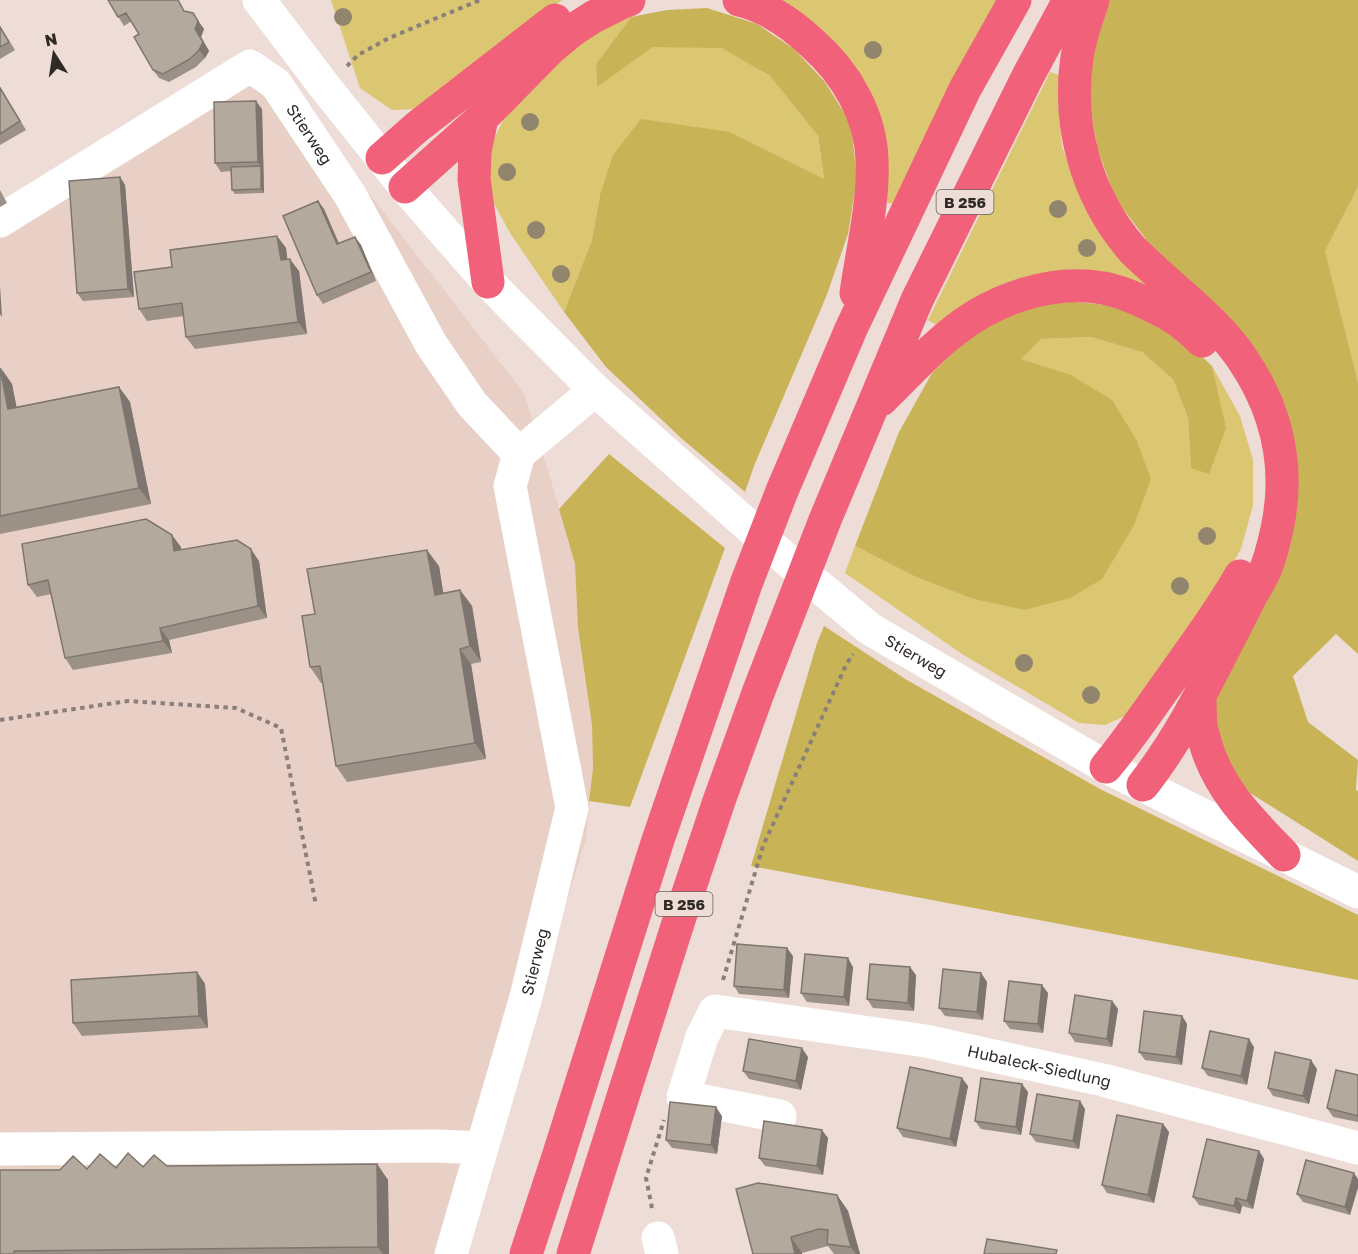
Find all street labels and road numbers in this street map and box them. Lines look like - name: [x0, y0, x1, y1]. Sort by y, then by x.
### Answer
- street label: Stierweg: [282, 100, 337, 168]
- road number: B 256: [936, 190, 994, 214]
- street label: Stierweg: [881, 630, 950, 682]
- road number: B 256: [656, 892, 712, 916]
- street label: Stierweg: [517, 926, 552, 997]
- street label: Hubaleck-Siedlung: [966, 1040, 1113, 1092]

